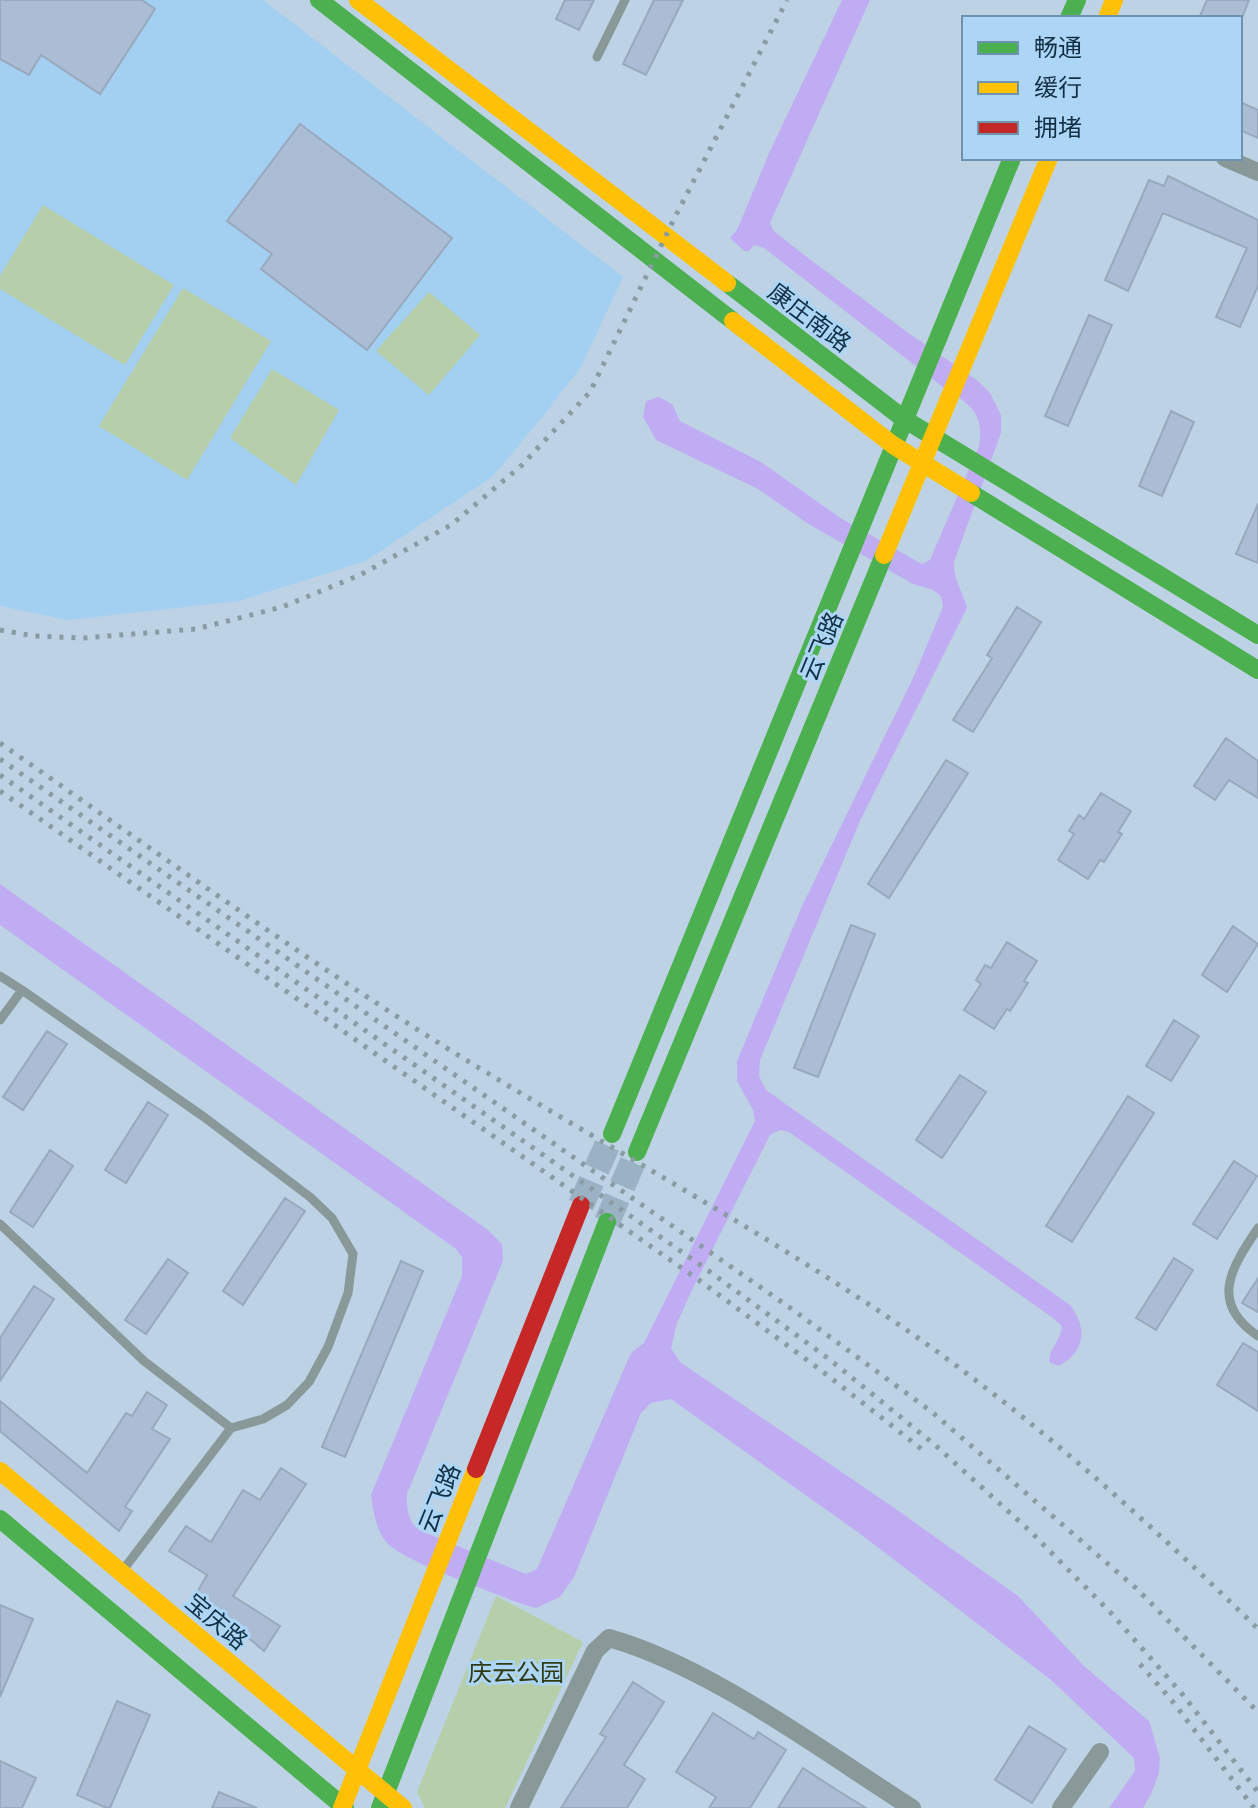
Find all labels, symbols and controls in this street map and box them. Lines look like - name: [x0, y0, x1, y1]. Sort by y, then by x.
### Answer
- legend: [962, 16, 1242, 160]
- text: 畅通: [1034, 31, 1082, 63]
- text: 缓行: [1034, 71, 1082, 103]
- text: 拥堵: [1034, 111, 1082, 143]
- street label: 康庄南路: [762, 275, 858, 359]
- street label: 云飞路: [792, 607, 850, 685]
- street label: 云飞路: [411, 1459, 467, 1537]
- street label: 宝庆路: [179, 1586, 255, 1656]
- park label: 庆云公园: [468, 1656, 564, 1688]

